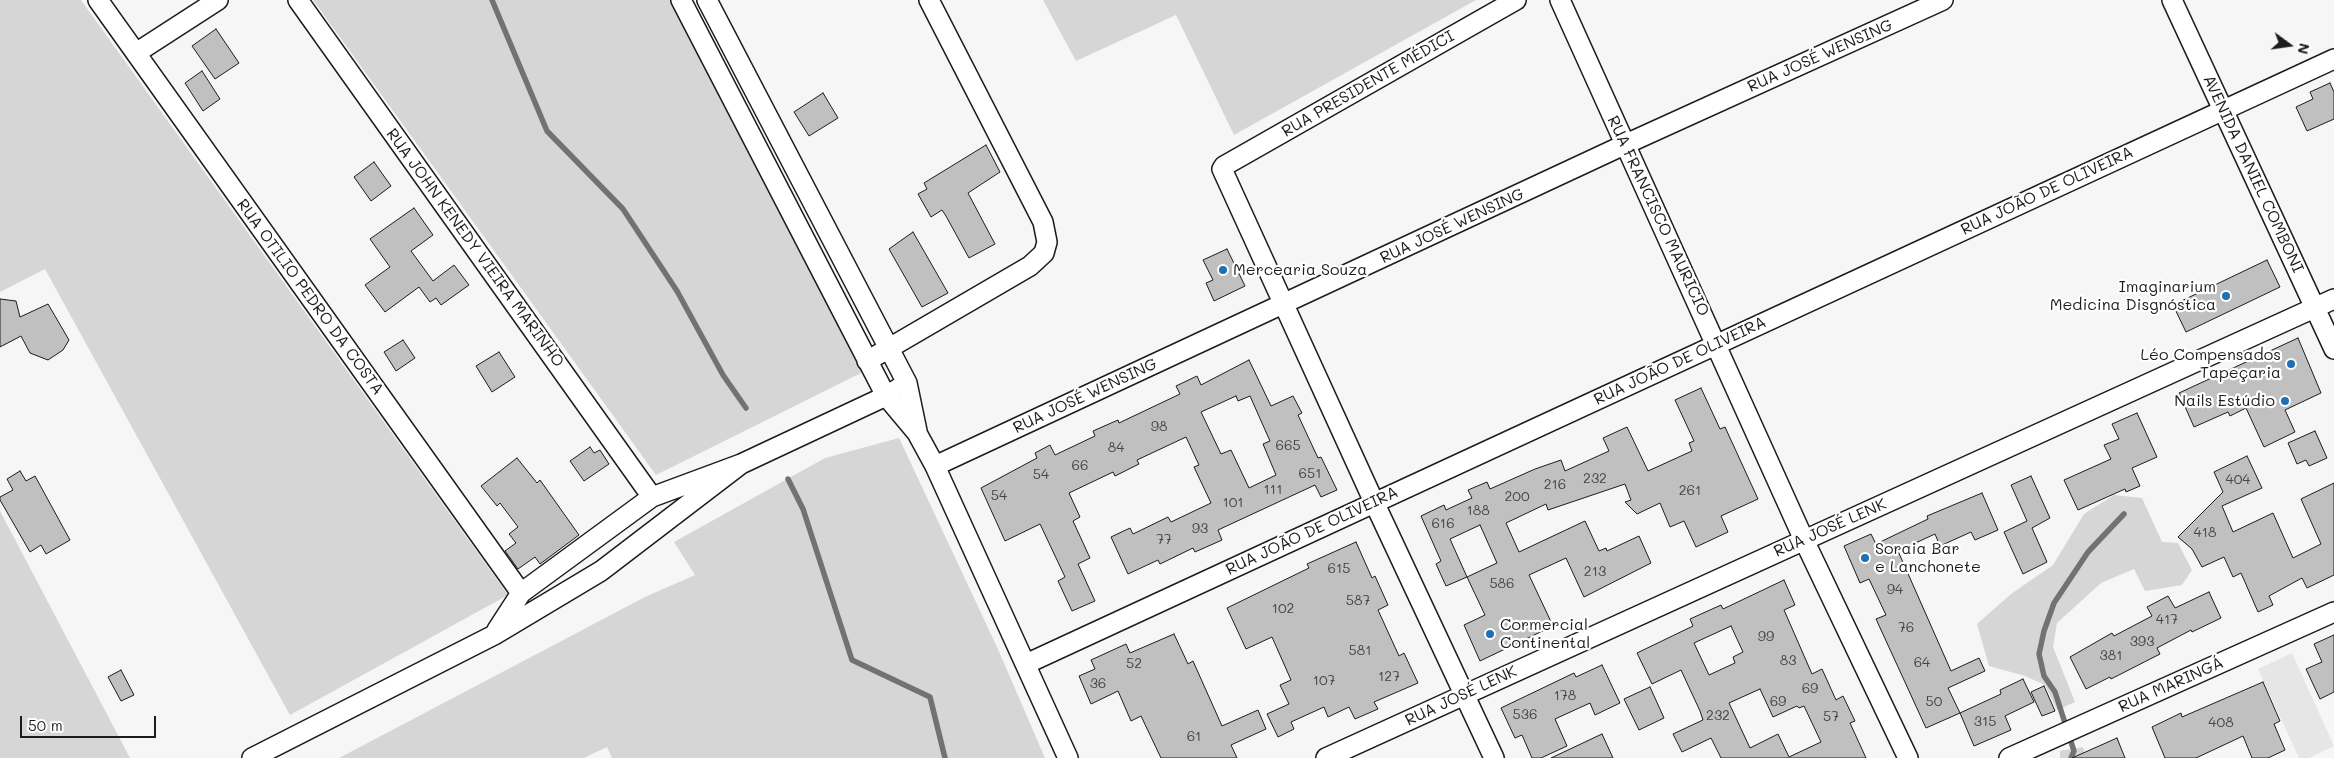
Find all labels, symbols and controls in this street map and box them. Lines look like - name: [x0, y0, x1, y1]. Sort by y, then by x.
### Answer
- street label: RUA JOSÉ WENSING: [1745, 15, 1895, 97]
- north arrow: [2264, 20, 2314, 70]
- street label: RUA PRESIDENTE MÉDICI: [1278, 27, 1458, 141]
- text: N: [2294, 41, 2315, 56]
- street label: AVENIDA DANIEL COMBONI: [2199, 72, 2307, 276]
- street label: RUA FRANCISCO MAURICIO: [1603, 113, 1713, 319]
- street label: RUA JOHN KENEDY VIEIRA MARINHO: [382, 125, 568, 371]
- street label: RUA JOÃO DE OLIVEIRA: [1958, 143, 2136, 239]
- street label: RUA JOSÉ WENSING: [1377, 184, 1527, 268]
- street label: RUA OTILIO PEDRO DA COSTA: [233, 195, 387, 399]
- place label: Mercearia Souza: [1233, 260, 1367, 280]
- marker: Mercearia Souza: [1217, 264, 1229, 276]
- place label: Imaginarium Medicina Disgnóstica: [2050, 277, 2216, 315]
- marker: Imaginarium Medicina Disgnóstica: [2220, 290, 2232, 302]
- street label: RUA JOÃO DE OLIVEIRA: [1591, 313, 1769, 409]
- place label: Léo Compensados Tapeçaria: [2141, 345, 2281, 383]
- street label: RUA JOSÉ WENSING: [1010, 354, 1160, 438]
- marker: Léo Compensados Tapeçaria: [2285, 358, 2297, 370]
- place label: Nails Estúdio: [2174, 391, 2275, 411]
- marker: Nails Estúdio: [2279, 395, 2291, 407]
- house number: 98: [1151, 419, 1167, 435]
- house number: 665: [1275, 438, 1301, 454]
- house number: 84: [1108, 440, 1124, 456]
- house number: 66: [1072, 458, 1088, 474]
- house number: 651: [1299, 466, 1321, 482]
- house number: 54: [1033, 467, 1049, 483]
- house number: 232: [1583, 471, 1607, 487]
- house number: 404: [2225, 472, 2251, 488]
- house number: 216: [1544, 477, 1566, 493]
- house number: 111: [1264, 482, 1282, 498]
- street label: RUA JOÃO DE OLIVEIRA: [1223, 483, 1401, 579]
- house number: 261: [1679, 483, 1701, 499]
- house number: 54: [991, 488, 1007, 504]
- house number: 200: [1504, 489, 1530, 505]
- house number: 101: [1222, 495, 1244, 511]
- street label: RUA JOSÉ LENK: [1771, 495, 1889, 561]
- house number: 188: [1466, 503, 1490, 519]
- house number: 616: [1431, 516, 1455, 532]
- house number: 93: [1192, 521, 1208, 537]
- house number: 418: [2194, 525, 2216, 541]
- house number: 77: [1156, 532, 1172, 548]
- place label: Soraia Bar e Lanchonete: [1875, 539, 1981, 577]
- marker: Soraia Bar e Lanchonete: [1859, 552, 1871, 564]
- house number: 615: [1328, 561, 1350, 577]
- house number: 213: [1584, 564, 1606, 580]
- house number: 586: [1489, 576, 1515, 592]
- house number: 94: [1887, 582, 1903, 598]
- house number: 587: [1346, 593, 1370, 609]
- house number: 102: [1272, 601, 1294, 617]
- house number: 417: [2156, 612, 2178, 628]
- place label: Cormercial Continental: [1500, 615, 1590, 653]
- house number: 76: [1898, 620, 1914, 636]
- marker: Cormercial Continental: [1484, 628, 1496, 640]
- house number: 99: [1758, 629, 1774, 645]
- house number: 393: [2130, 634, 2154, 650]
- house number: 581: [1349, 643, 1371, 659]
- house number: 381: [2100, 648, 2122, 664]
- house number: 83: [1780, 653, 1796, 669]
- street label: RUA MARINGÁ: [2116, 653, 2226, 717]
- house number: 64: [1914, 655, 1930, 671]
- house number: 52: [1126, 656, 1142, 672]
- street label: RUA JOSÉ LENK: [1402, 662, 1520, 730]
- house number: 127: [1378, 669, 1400, 685]
- house number: 107: [1313, 673, 1335, 689]
- house number: 36: [1090, 676, 1106, 692]
- house number: 69: [1802, 681, 1818, 697]
- house number: 178: [1554, 688, 1576, 704]
- house number: 69: [1770, 694, 1786, 710]
- house number: 50: [1926, 694, 1942, 710]
- scale bar: [22, 706, 159, 738]
- house number: 536: [1513, 707, 1537, 723]
- house number: 232: [1706, 708, 1730, 724]
- house number: 57: [1823, 709, 1839, 725]
- house number: 315: [1974, 714, 1996, 730]
- text: 50 m: [28, 715, 63, 735]
- house number: 408: [2208, 715, 2234, 731]
- house number: 61: [1187, 729, 1201, 745]

